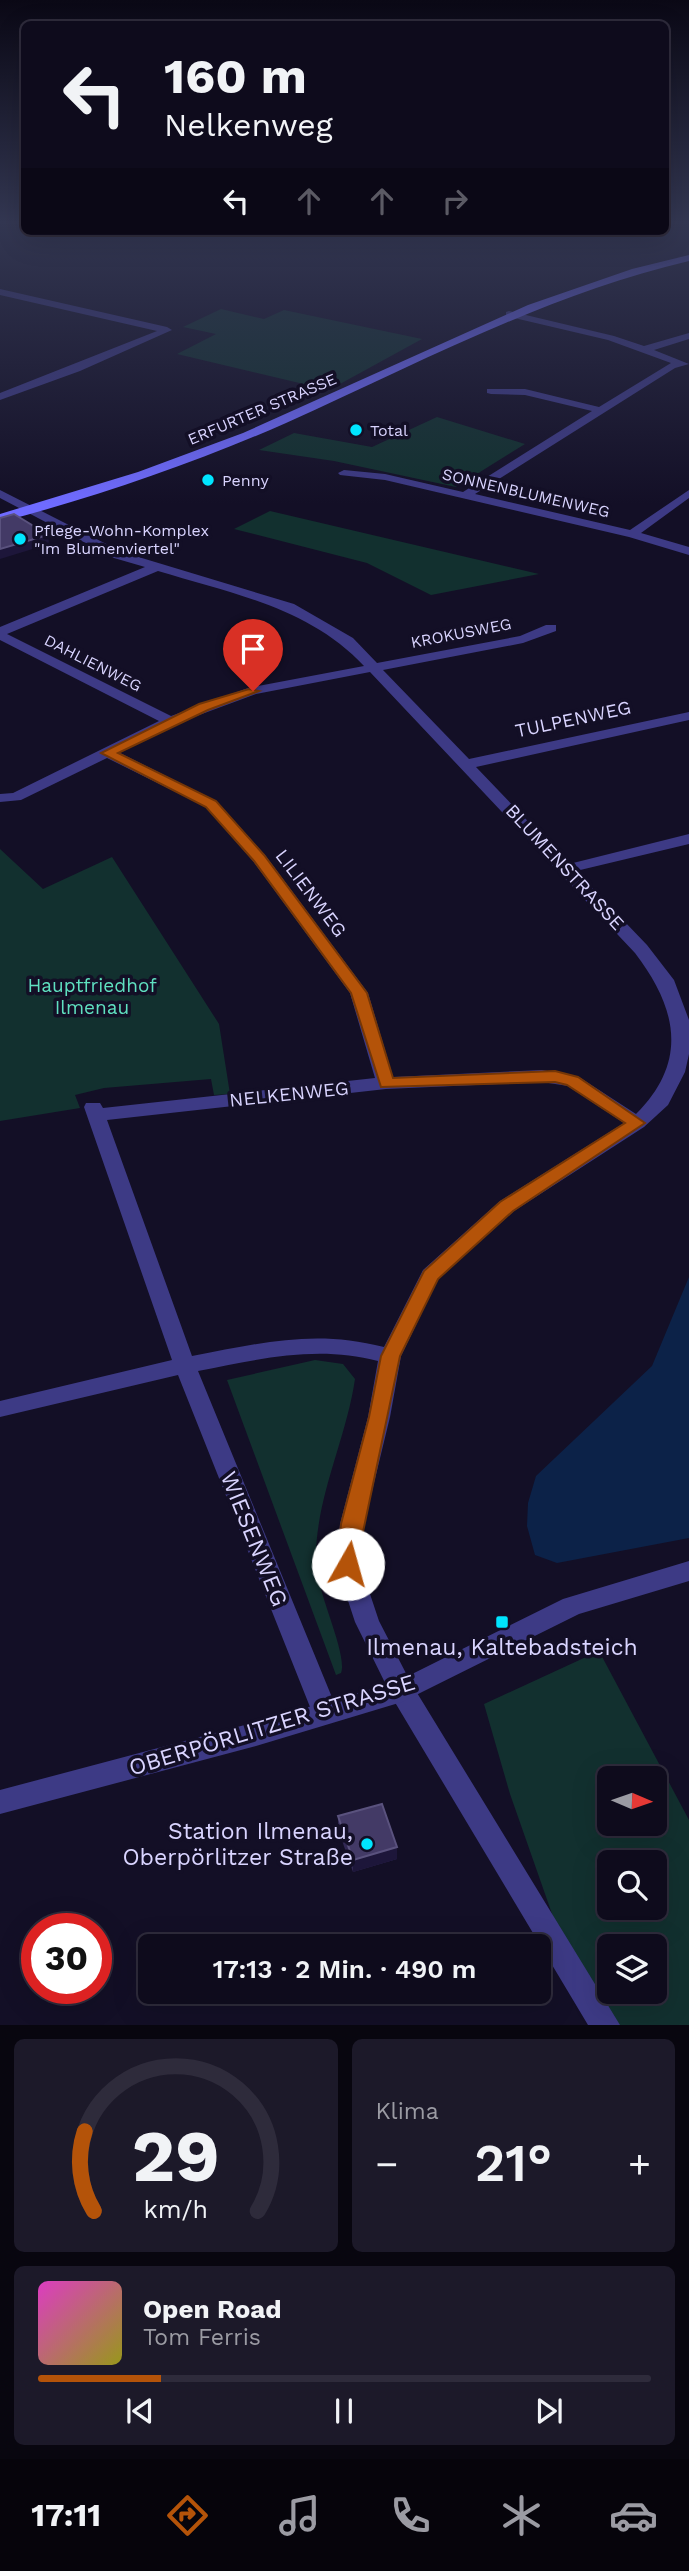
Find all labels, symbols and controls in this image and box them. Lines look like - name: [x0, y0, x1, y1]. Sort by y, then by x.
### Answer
- text: 160 m: [164, 47, 307, 105]
- icon: left: [49, 49, 140, 140]
- text: Nelkenweg: [164, 106, 333, 144]
- icon: left: [217, 182, 255, 220]
- icon: ahead: [290, 182, 328, 220]
- icon: ahead: [363, 182, 401, 220]
- icon: right: [436, 182, 474, 220]
- street label: ERFURTER STRASSE: [185, 369, 339, 449]
- place label: Total: [370, 421, 408, 440]
- marker: Total: [348, 422, 364, 438]
- street label: SONNENBLUMENWEG: [440, 464, 612, 522]
- place label: Penny: [222, 471, 269, 490]
- marker: Penny: [200, 472, 216, 488]
- place label: Pflege-Wohn-Komplex "Im Blumenviertel": [34, 521, 209, 558]
- marker: Pflege-Wohn-Komplex "Im Blumenviertel": [12, 531, 28, 547]
- street label: KROKUSWEG: [409, 614, 513, 652]
- pin: [223, 619, 283, 691]
- street label: DAHLIENWEG: [41, 630, 145, 696]
- icon: arrive: [234, 630, 272, 668]
- street label: TULPENWEG: [513, 696, 633, 742]
- street label: BLUMENSTRASSE: [501, 799, 629, 935]
- street label: LILIENWEG: [271, 845, 351, 941]
- park label: Hauptfriedhof Ilmenau: [27, 974, 157, 1019]
- street label: NELKENWEG: [228, 1076, 350, 1112]
- street label: WIESENWEG: [215, 1468, 293, 1610]
- position arrow: [311, 1527, 385, 1601]
- marker: Ilmenau, Kaltebadsteich: [494, 1614, 510, 1630]
- place label: Ilmenau, Kaltebadsteich: [366, 1634, 638, 1661]
- street label: OBERPÖRLITZER STRASSE: [126, 1669, 418, 1781]
- north arrow: [597, 1766, 667, 1836]
- map controls: [597, 1766, 667, 2004]
- place label: Station Ilmenau, Oberpörlitzer Straße: [122, 1818, 353, 1871]
- marker: Station Ilmenau, Oberpörlitzer Straße: [359, 1836, 375, 1852]
- button: search: [597, 1850, 667, 1920]
- speed limit sign: 30: [21, 1913, 112, 2004]
- button: layers: [597, 1934, 667, 2004]
- text: 17:13 · 2 Min. · 490 m: [213, 1954, 476, 1984]
- text: Klima: [376, 2098, 439, 2125]
- text: 29: [132, 2114, 220, 2200]
- text: 21°: [475, 2133, 552, 2194]
- text: −: [376, 2142, 398, 2186]
- text: +: [628, 2142, 651, 2186]
- text: km/h: [144, 2195, 208, 2224]
- text: Open Road: [143, 2294, 281, 2324]
- text: Tom Ferris: [143, 2324, 261, 2351]
- icon: previous: [121, 2392, 159, 2430]
- icon: pause: [325, 2392, 363, 2430]
- icon: next: [530, 2392, 568, 2430]
- icon: directions: [163, 2491, 212, 2540]
- icon: music: [275, 2491, 324, 2540]
- icon: phone: [386, 2491, 435, 2540]
- icon: climate: [497, 2491, 546, 2540]
- icon: car: [609, 2491, 658, 2540]
- text: 17:11: [31, 2496, 101, 2534]

